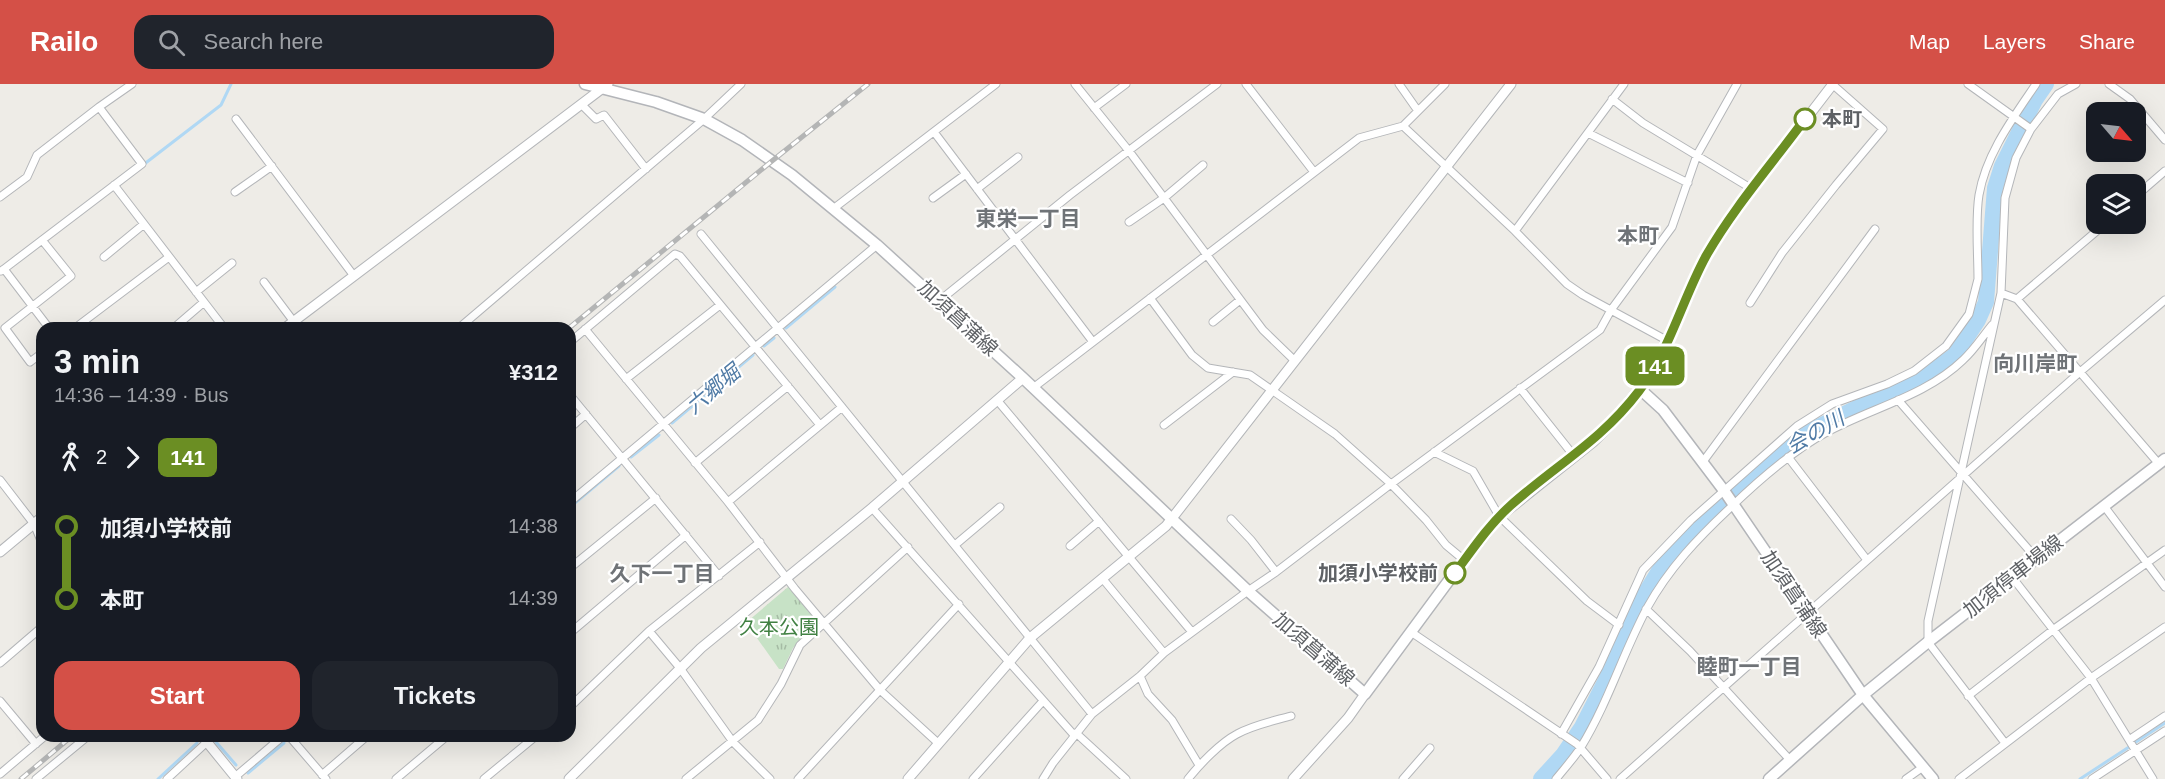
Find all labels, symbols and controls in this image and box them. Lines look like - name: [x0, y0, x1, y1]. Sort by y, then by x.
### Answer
- search box: [134, 15, 554, 69]
- text: Railo: [30, 26, 98, 57]
- icon: search: [155, 26, 188, 59]
- text: Search here: [203, 29, 323, 54]
- text: Map: [1909, 30, 1950, 53]
- text: Layers: [1983, 30, 2046, 53]
- text: Share: [2079, 30, 2135, 53]
- north arrow: [2086, 102, 2146, 162]
- map controls: [2086, 102, 2146, 234]
- marker: 本町: [1794, 108, 1816, 130]
- place label: 本町: [1822, 108, 1862, 130]
- button: layers: [2086, 174, 2146, 234]
- district label: 東栄一丁目: [976, 207, 1081, 230]
- district label: 本町: [1617, 224, 1659, 247]
- street label: 加須菖蒲線: [914, 276, 1002, 360]
- text: 3 min: [54, 343, 140, 380]
- line badge: 141: [1620, 346, 1690, 386]
- district label: 向川岸町: [1993, 352, 2077, 375]
- text: 141: [1637, 355, 1673, 378]
- water label: 六郷堀: [681, 358, 747, 418]
- text: ¥312: [509, 360, 558, 385]
- text: 14:36 – 14:39 · Bus: [54, 384, 229, 406]
- water label: 会の川: [1782, 405, 1850, 458]
- icon: walk: [54, 441, 87, 474]
- icon: forward: [116, 441, 149, 474]
- text: 2: [96, 446, 107, 468]
- text: 141: [170, 446, 205, 469]
- text: 14:38: [508, 515, 558, 537]
- text: 加須小学校前: [100, 516, 232, 541]
- street label: 加須停車場線: [1959, 530, 2067, 622]
- street label: 加須菖蒲線: [1757, 546, 1831, 642]
- district label: 久下一丁目: [610, 562, 715, 585]
- place label: 加須小学校前: [1318, 562, 1438, 584]
- marker: 加須小学校前: [1444, 562, 1466, 584]
- text: 14:39: [508, 587, 558, 609]
- text: 本町: [100, 588, 144, 613]
- street label: 加須菖蒲線: [1269, 608, 1359, 690]
- park label: 久本公園: [739, 616, 819, 638]
- district label: 睦町一丁目: [1697, 655, 1802, 678]
- button: Start: [54, 661, 300, 730]
- button: Tickets: [312, 661, 558, 730]

